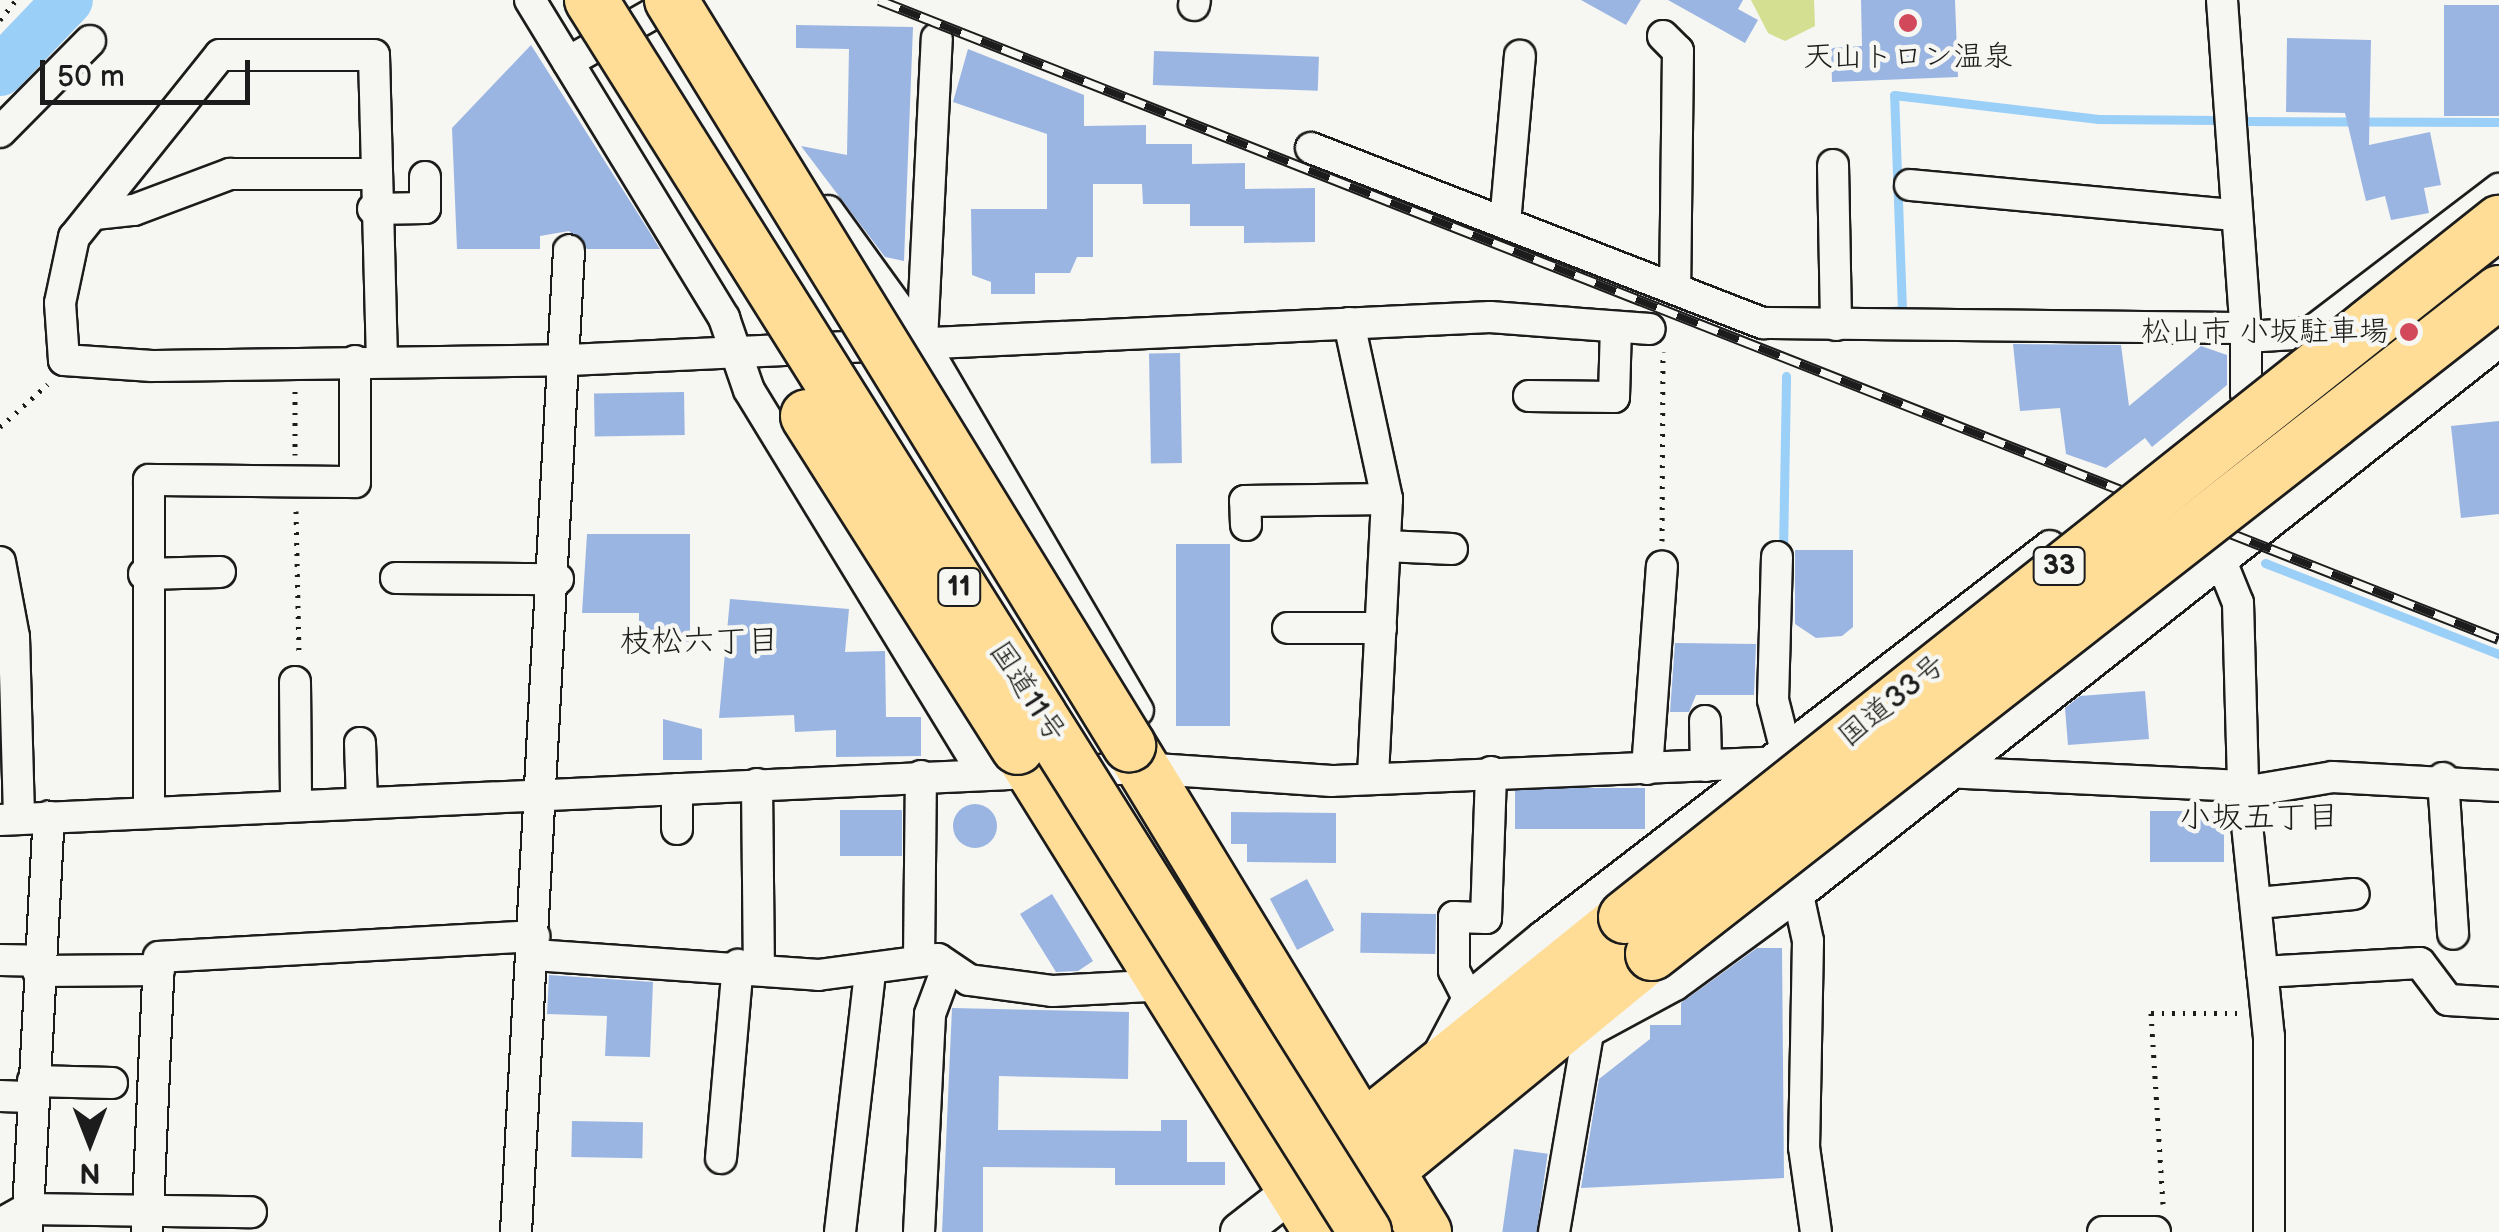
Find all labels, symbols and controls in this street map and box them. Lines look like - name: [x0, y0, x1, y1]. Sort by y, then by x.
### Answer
- marker: 天山トロン温泉: [1897, 12, 1919, 34]
- place label: 天山トロン温泉: [1803, 39, 2013, 75]
- scale bar: [45, 40, 255, 102]
- text: 50 m: [57, 59, 125, 95]
- place label: 松山市 小坂駐車場: [2141, 314, 2389, 350]
- marker: 松山市 小坂駐車場: [2398, 321, 2420, 343]
- road number: 33: [2032, 543, 2086, 589]
- road number: 11: [936, 564, 982, 610]
- district label: 枝松六丁目: [619, 623, 779, 661]
- street label: 国道11号: [981, 635, 1073, 749]
- street label: 国道33号: [1831, 647, 1953, 755]
- district label: 小坂五丁目: [2179, 799, 2339, 837]
- north arrow: [40, 1092, 140, 1192]
- text: N: [79, 1156, 101, 1189]

